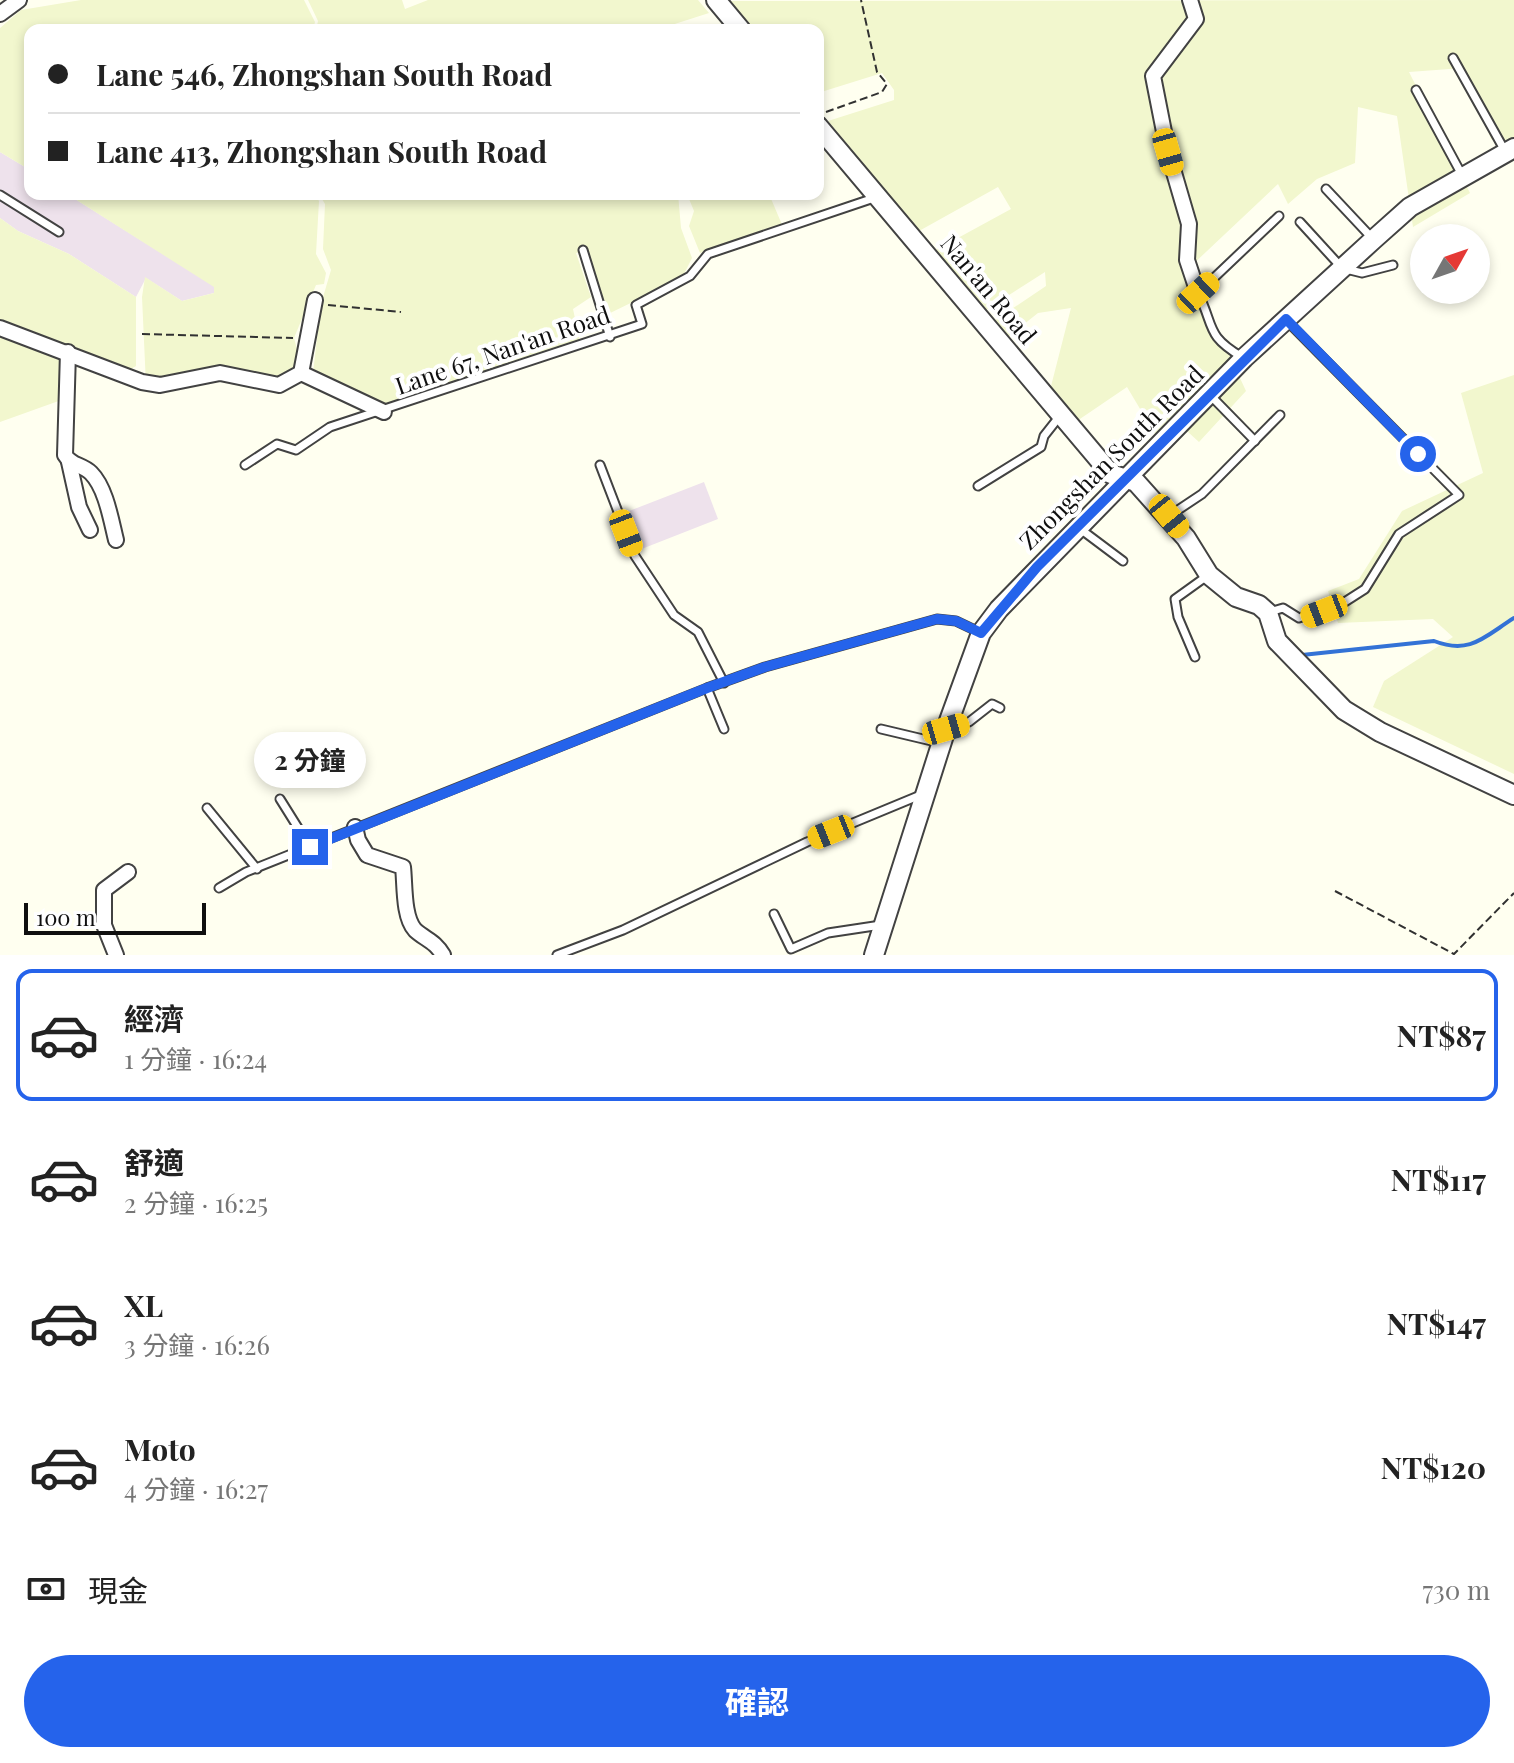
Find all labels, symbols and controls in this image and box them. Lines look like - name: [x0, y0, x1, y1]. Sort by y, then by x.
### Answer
- text: Lane 546, Zhongshan South Road: [96, 54, 552, 94]
- car: [1150, 126, 1186, 178]
- text: Lane 413, Zhongshan South Road: [96, 131, 547, 171]
- north arrow: [1410, 224, 1490, 304]
- map controls: [1410, 224, 1490, 304]
- street label: Nan'an Road: [934, 227, 1045, 350]
- car: [1172, 268, 1224, 318]
- street label: Lane 67, Nan'an Road: [391, 297, 614, 401]
- street label: Zhongshan South Road: [1011, 357, 1210, 556]
- route start: [1400, 436, 1436, 472]
- car: [1145, 490, 1193, 542]
- car: [606, 506, 646, 560]
- car: [1297, 591, 1351, 631]
- car: [920, 711, 972, 747]
- callout: 2 分鐘: [254, 731, 366, 787]
- text: 2 分鐘: [274, 742, 346, 777]
- car: [804, 812, 858, 852]
- route end: [292, 829, 328, 865]
- scale bar: [24, 899, 206, 935]
- text: 100 m: [36, 902, 96, 932]
- text: 經濟: [124, 998, 184, 1038]
- icon: car: [28, 999, 100, 1071]
- text: NT$87: [1397, 1015, 1486, 1055]
- text: 1 分鐘 · 16:24: [124, 1041, 267, 1076]
- text: 舒適: [124, 1142, 184, 1182]
- icon: car: [28, 1143, 100, 1215]
- text: NT$117: [1390, 1159, 1486, 1199]
- text: 2 分鐘 · 16:25: [124, 1185, 268, 1220]
- text: XL: [124, 1285, 163, 1325]
- icon: car: [28, 1287, 100, 1359]
- text: NT$147: [1386, 1303, 1486, 1343]
- text: 3 分鐘 · 16:26: [124, 1327, 270, 1362]
- text: Moto: [124, 1429, 196, 1469]
- icon: car: [28, 1431, 100, 1503]
- text: NT$120: [1381, 1447, 1486, 1487]
- text: 4 分鐘 · 16:27: [124, 1471, 268, 1506]
- icon: cash: [24, 1567, 68, 1611]
- text: 現金: [88, 1570, 148, 1610]
- text: 730 m: [1423, 1572, 1490, 1607]
- button: 確認: [24, 1655, 1490, 1747]

